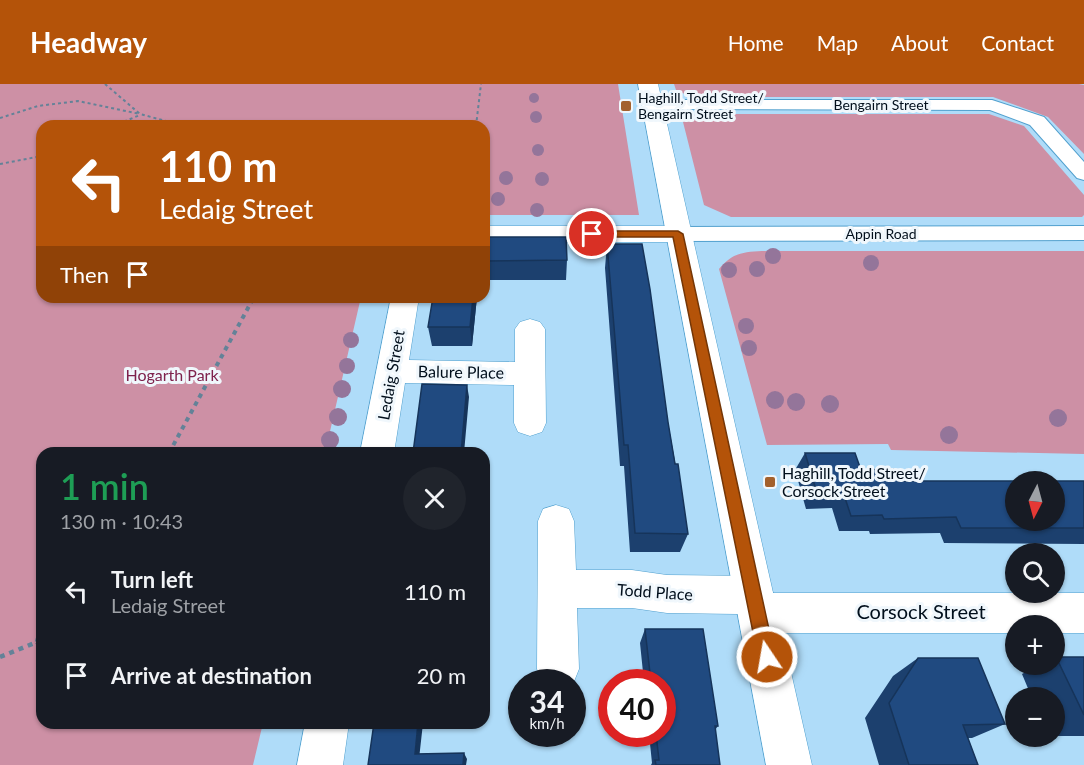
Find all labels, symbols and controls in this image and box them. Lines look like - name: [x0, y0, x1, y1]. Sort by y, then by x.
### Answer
- text: Headway: [30, 25, 147, 59]
- text: Home: [728, 30, 784, 55]
- text: Map: [817, 30, 858, 55]
- text: About: [891, 30, 948, 55]
- text: Contact: [981, 30, 1054, 55]
- place label: Haghill, Todd Street/ Bengairn Street: [638, 89, 764, 122]
- street label: Bengairn Street: [833, 96, 929, 113]
- marker: Haghill, Todd Street/ Bengairn Street: [619, 99, 633, 113]
- text: 110 m: [159, 141, 277, 191]
- icon: left: [60, 144, 138, 222]
- text: Ledaig Street: [159, 192, 313, 225]
- pin: [566, 208, 617, 259]
- icon: arrive: [575, 217, 608, 250]
- street label: Appin Road: [846, 225, 916, 242]
- icon: arrive: [121, 258, 154, 291]
- text: Then: [60, 261, 109, 288]
- street label: Ledaig Street: [373, 328, 408, 422]
- street label: Balure Place: [418, 361, 504, 382]
- park label: Hogarth Park: [125, 365, 219, 384]
- place label: Haghill, Todd Street/ Corsock Street: [782, 463, 926, 500]
- text: 1 min: [60, 464, 149, 508]
- button: close: [403, 467, 466, 530]
- north arrow: [1005, 471, 1065, 531]
- map controls: [1005, 471, 1065, 747]
- marker: Haghill, Todd Street/ Corsock Street: [763, 475, 777, 489]
- text: 130 m · 10:43: [60, 509, 183, 533]
- button: search: [1005, 543, 1065, 603]
- text: Turn left: [111, 566, 193, 593]
- icon: left: [60, 575, 93, 608]
- text: 110 m: [404, 578, 466, 605]
- street label: Todd Place: [617, 579, 694, 604]
- text: Ledaig Street: [111, 593, 225, 617]
- street label: Corsock Street: [856, 599, 986, 623]
- button: +: [1005, 615, 1065, 675]
- position arrow: [735, 625, 799, 689]
- icon: arrive: [60, 659, 93, 692]
- text: Arrive at destination: [111, 662, 312, 689]
- text: 20 m: [417, 662, 466, 689]
- speed limit sign: 40: [598, 669, 676, 747]
- text: 34: [530, 683, 564, 719]
- button: −: [1005, 687, 1065, 747]
- text: km/h: [529, 714, 565, 732]

